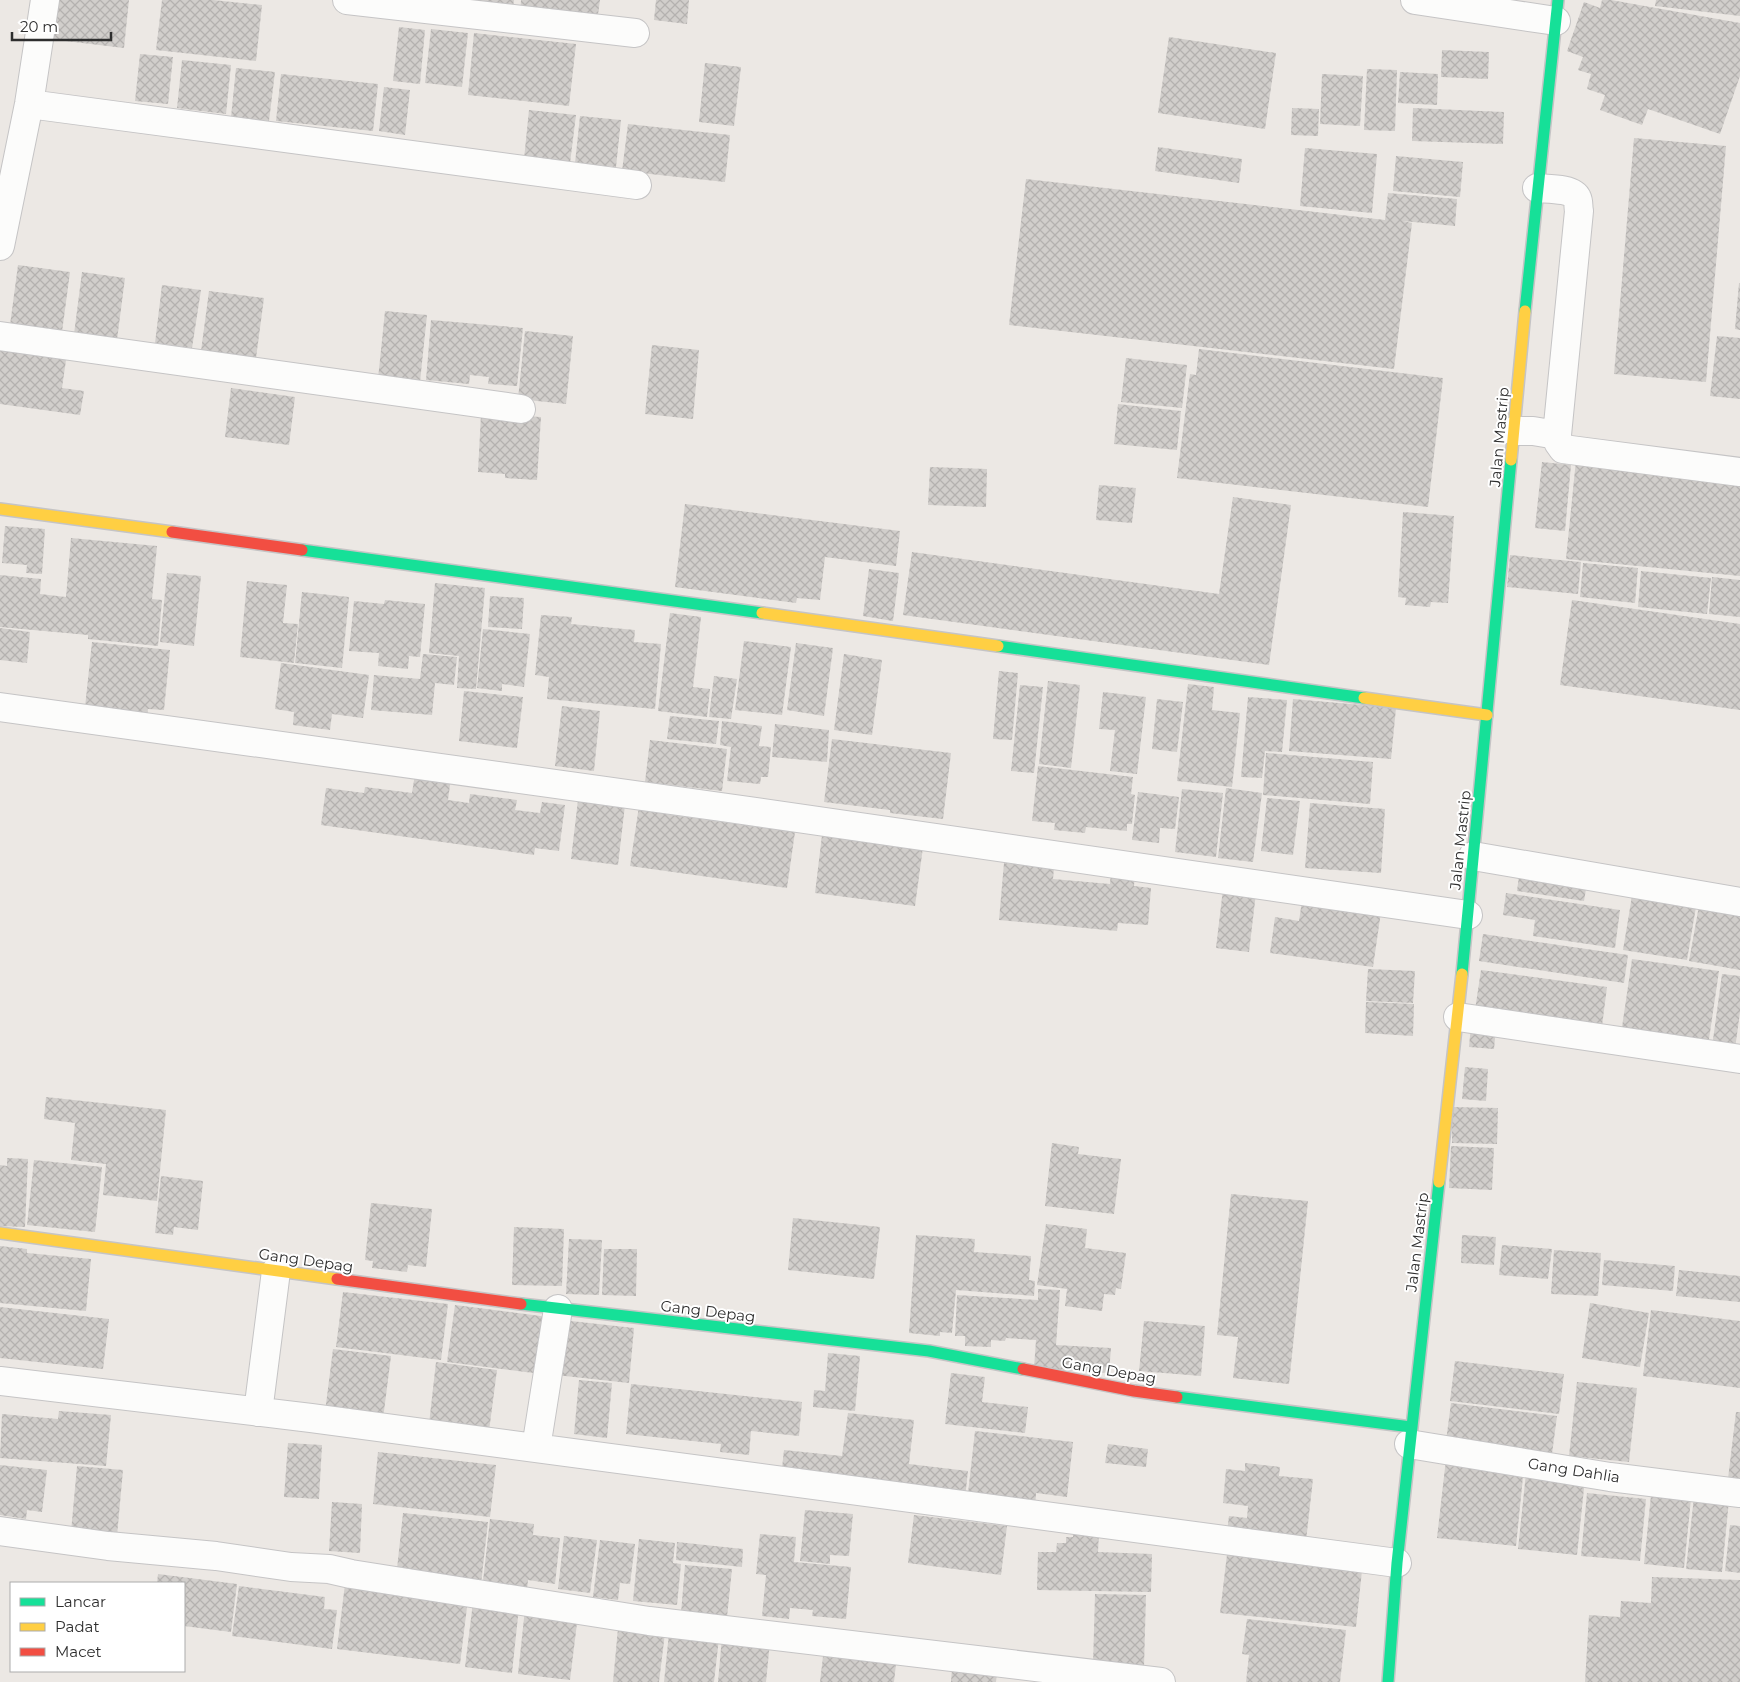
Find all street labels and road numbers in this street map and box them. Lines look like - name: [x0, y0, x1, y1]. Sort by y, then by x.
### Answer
- street label: Jalan Mastrip: [1485, 386, 1513, 489]
- street label: Jalan Mastrip: [1445, 789, 1475, 892]
- street label: Jalan Mastrip: [1401, 1191, 1433, 1294]
- street label: Gang Depag: [257, 1244, 355, 1276]
- street label: Gang Depag: [659, 1296, 757, 1326]
- street label: Gang Depag: [1060, 1352, 1158, 1388]
- street label: Gang Dahlia: [1527, 1453, 1621, 1487]

